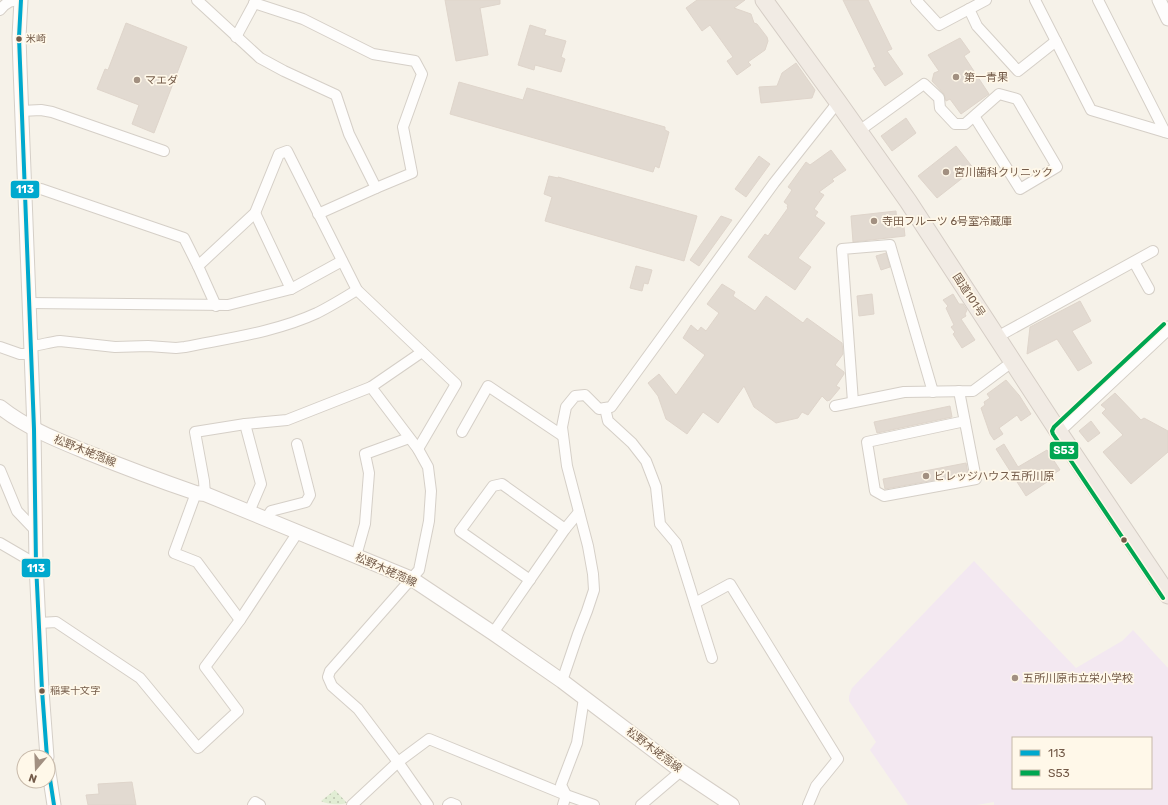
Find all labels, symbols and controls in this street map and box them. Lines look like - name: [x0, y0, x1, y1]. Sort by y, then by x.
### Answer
- place label: 米崎: [26, 33, 46, 45]
- marker: 米崎: [14, 34, 24, 44]
- place label: 第一青果: [964, 71, 1008, 84]
- marker: 第一青果: [951, 72, 961, 82]
- place label: マエダ: [145, 74, 178, 87]
- marker: マエダ: [132, 75, 142, 85]
- place label: 宮川歯科クリニック: [954, 166, 1053, 179]
- marker: 宮川歯科クリニック: [941, 167, 951, 177]
- line badge: 113: [10, 180, 40, 199]
- text: 113: [16, 183, 34, 196]
- place label: 寺田フルーツ 6号室冷蔵庫: [882, 215, 1012, 228]
- marker: 寺田フルーツ 6号室冷蔵庫: [869, 216, 879, 226]
- street label: 国道101号: [950, 271, 988, 319]
- street label: 松野木姥萢線: [52, 433, 118, 469]
- line badge: S53: [1049, 441, 1079, 460]
- text: S53: [1053, 444, 1075, 457]
- place label: ビレッジハウス五所川原: [934, 470, 1054, 483]
- marker: ビレッジハウス五所川原: [921, 471, 931, 481]
- unlabelled marker: [1119, 535, 1129, 545]
- street label: 松野木姥萢線: [353, 551, 419, 589]
- line badge: 113: [21, 558, 51, 578]
- text: 113: [27, 562, 45, 575]
- place label: 五所川原市立栄小学校: [1023, 672, 1133, 685]
- marker: 五所川原市立栄小学校: [1010, 673, 1020, 683]
- place label: 稲実十文字: [50, 685, 100, 697]
- marker: 稲実十文字: [37, 686, 47, 696]
- street label: 松野木姥萢線: [624, 725, 684, 775]
- legend: [1012, 737, 1152, 789]
- text: 113: [1048, 746, 1065, 760]
- north arrow: [16, 749, 56, 789]
- text: S53: [1048, 766, 1070, 780]
- text: N: [27, 771, 39, 785]

